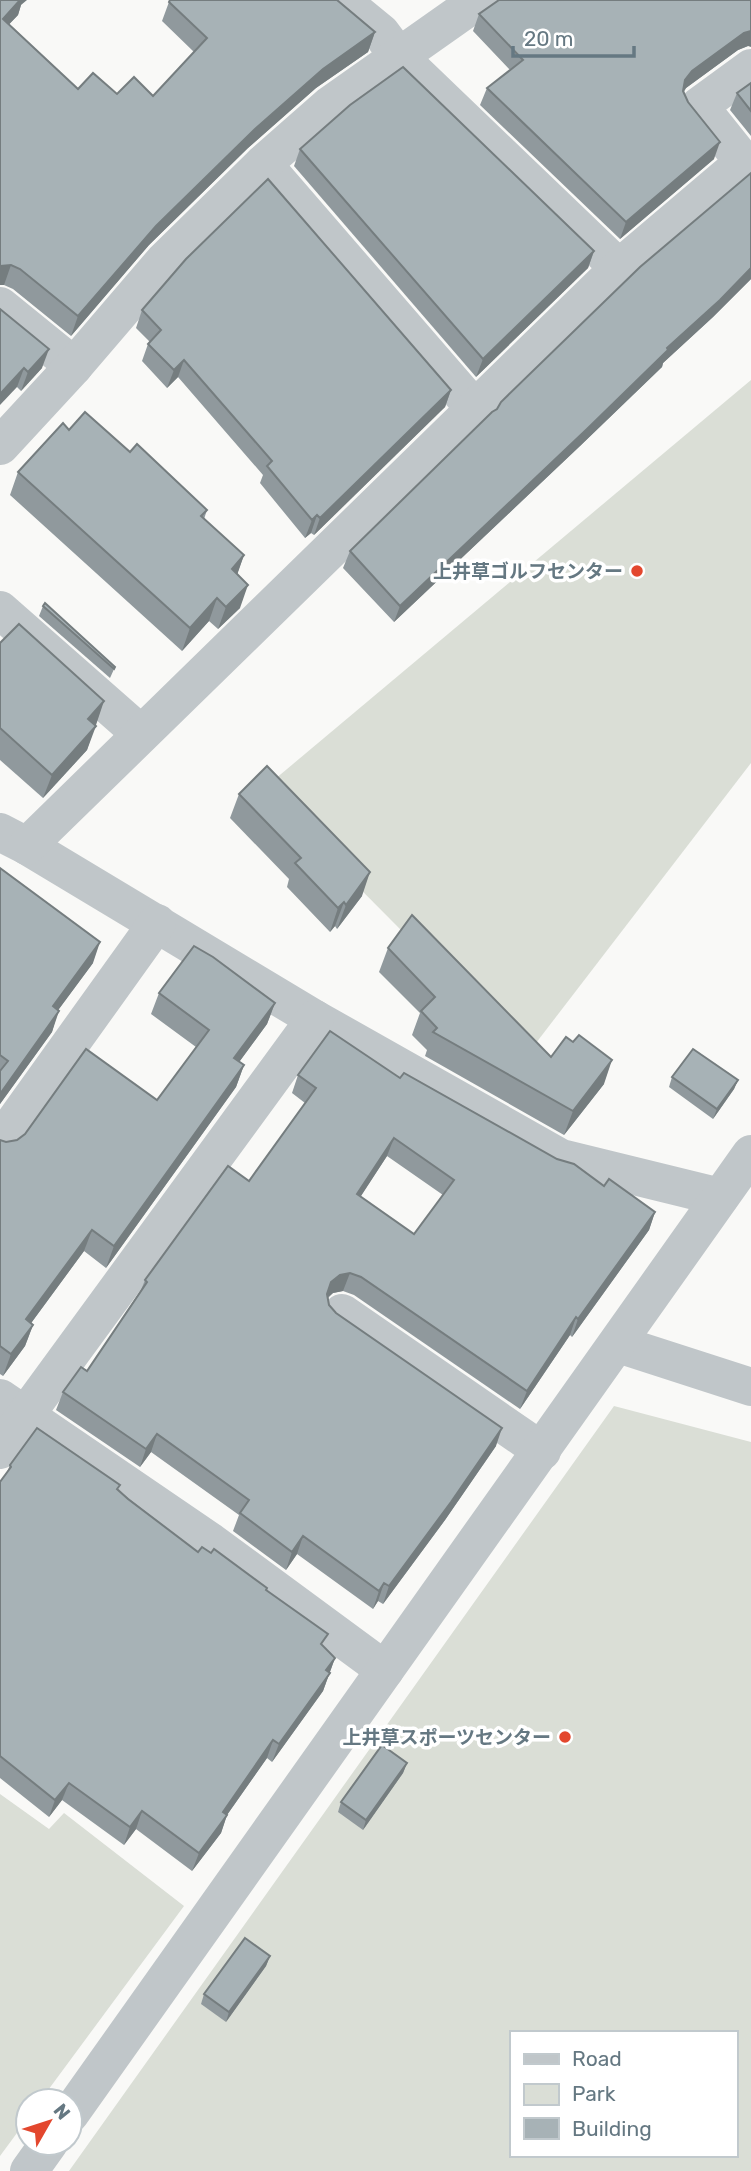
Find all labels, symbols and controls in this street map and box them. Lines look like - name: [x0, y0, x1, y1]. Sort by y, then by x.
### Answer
- scale bar: [513, 14, 634, 58]
- text: 20 m: [524, 26, 573, 51]
- place label: 上井草ゴルフセンター: [433, 560, 623, 583]
- marker: 上井草ゴルフセンター: [629, 563, 645, 579]
- place label: 上井草スポーツセンター: [342, 1726, 551, 1749]
- marker: 上井草スポーツセンター: [557, 1729, 573, 1745]
- legend: [510, 2031, 737, 2157]
- text: Road: [572, 2046, 622, 2071]
- text: Park: [572, 2081, 616, 2106]
- north arrow: [14, 2087, 84, 2157]
- text: N: [49, 2099, 75, 2124]
- text: Building: [572, 2116, 652, 2141]

